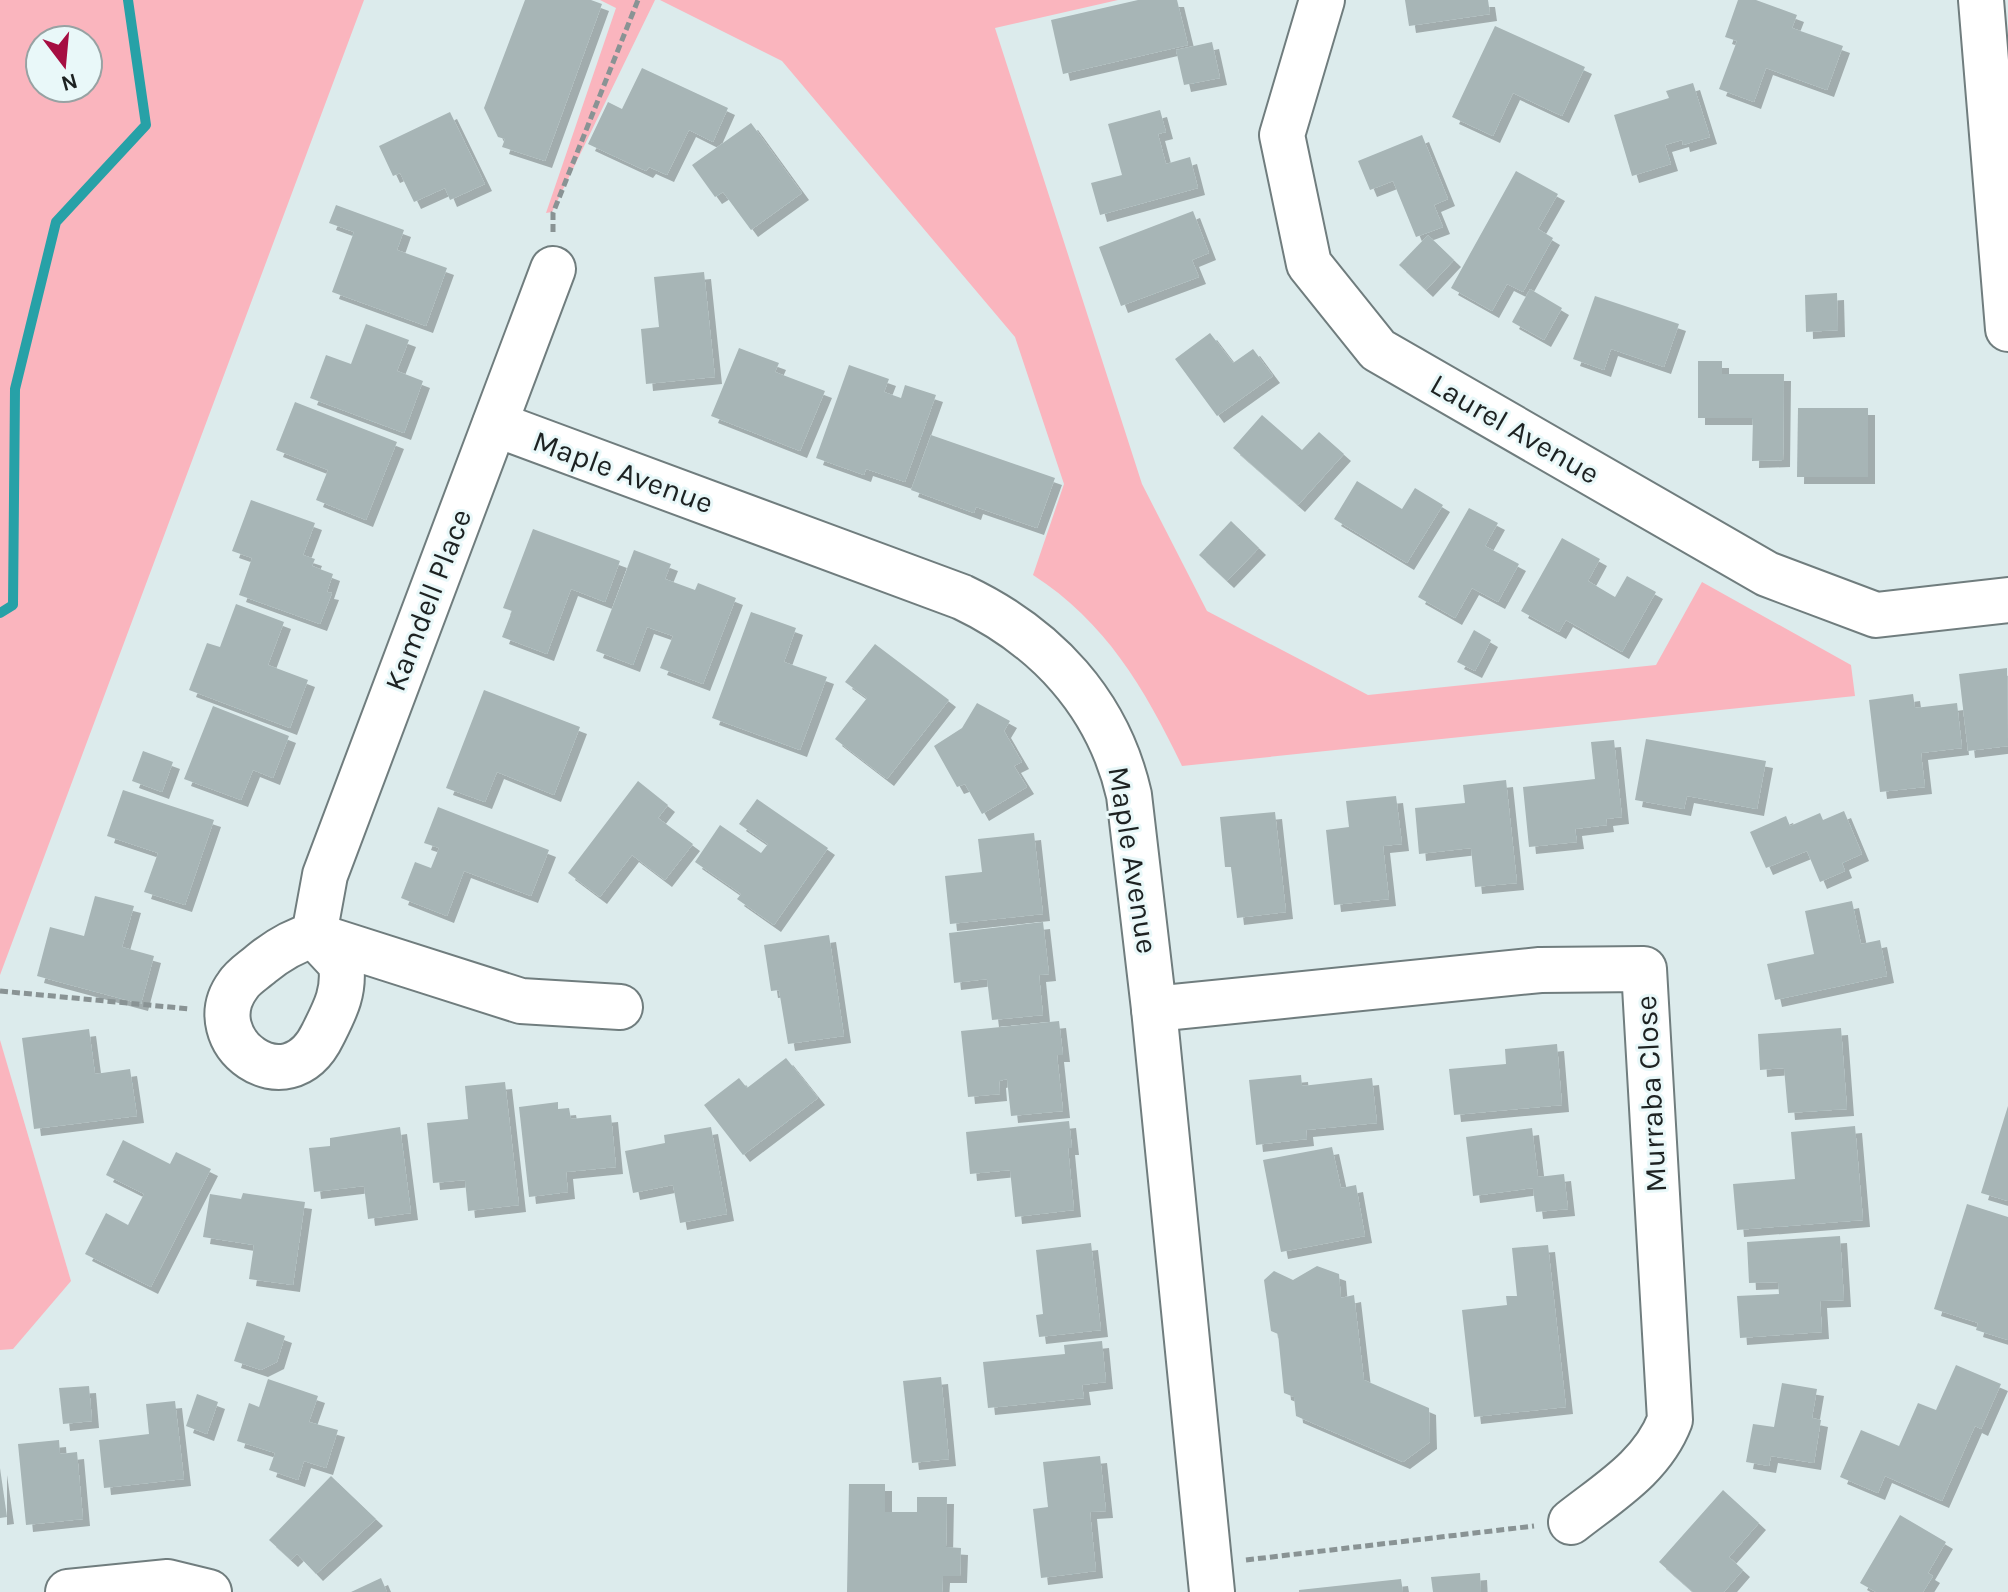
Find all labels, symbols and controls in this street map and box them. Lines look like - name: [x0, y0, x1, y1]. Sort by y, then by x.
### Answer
- north arrow: [24, 24, 104, 104]
- text: N: [58, 68, 80, 97]
- street label: Laurel Avenue: [1424, 366, 1606, 492]
- street label: Maple Avenue: [528, 423, 718, 521]
- street label: Kamdell Place: [377, 504, 479, 696]
- street label: Maple Avenue: [1100, 764, 1166, 956]
- street label: Murraba Close: [1628, 994, 1674, 1194]

